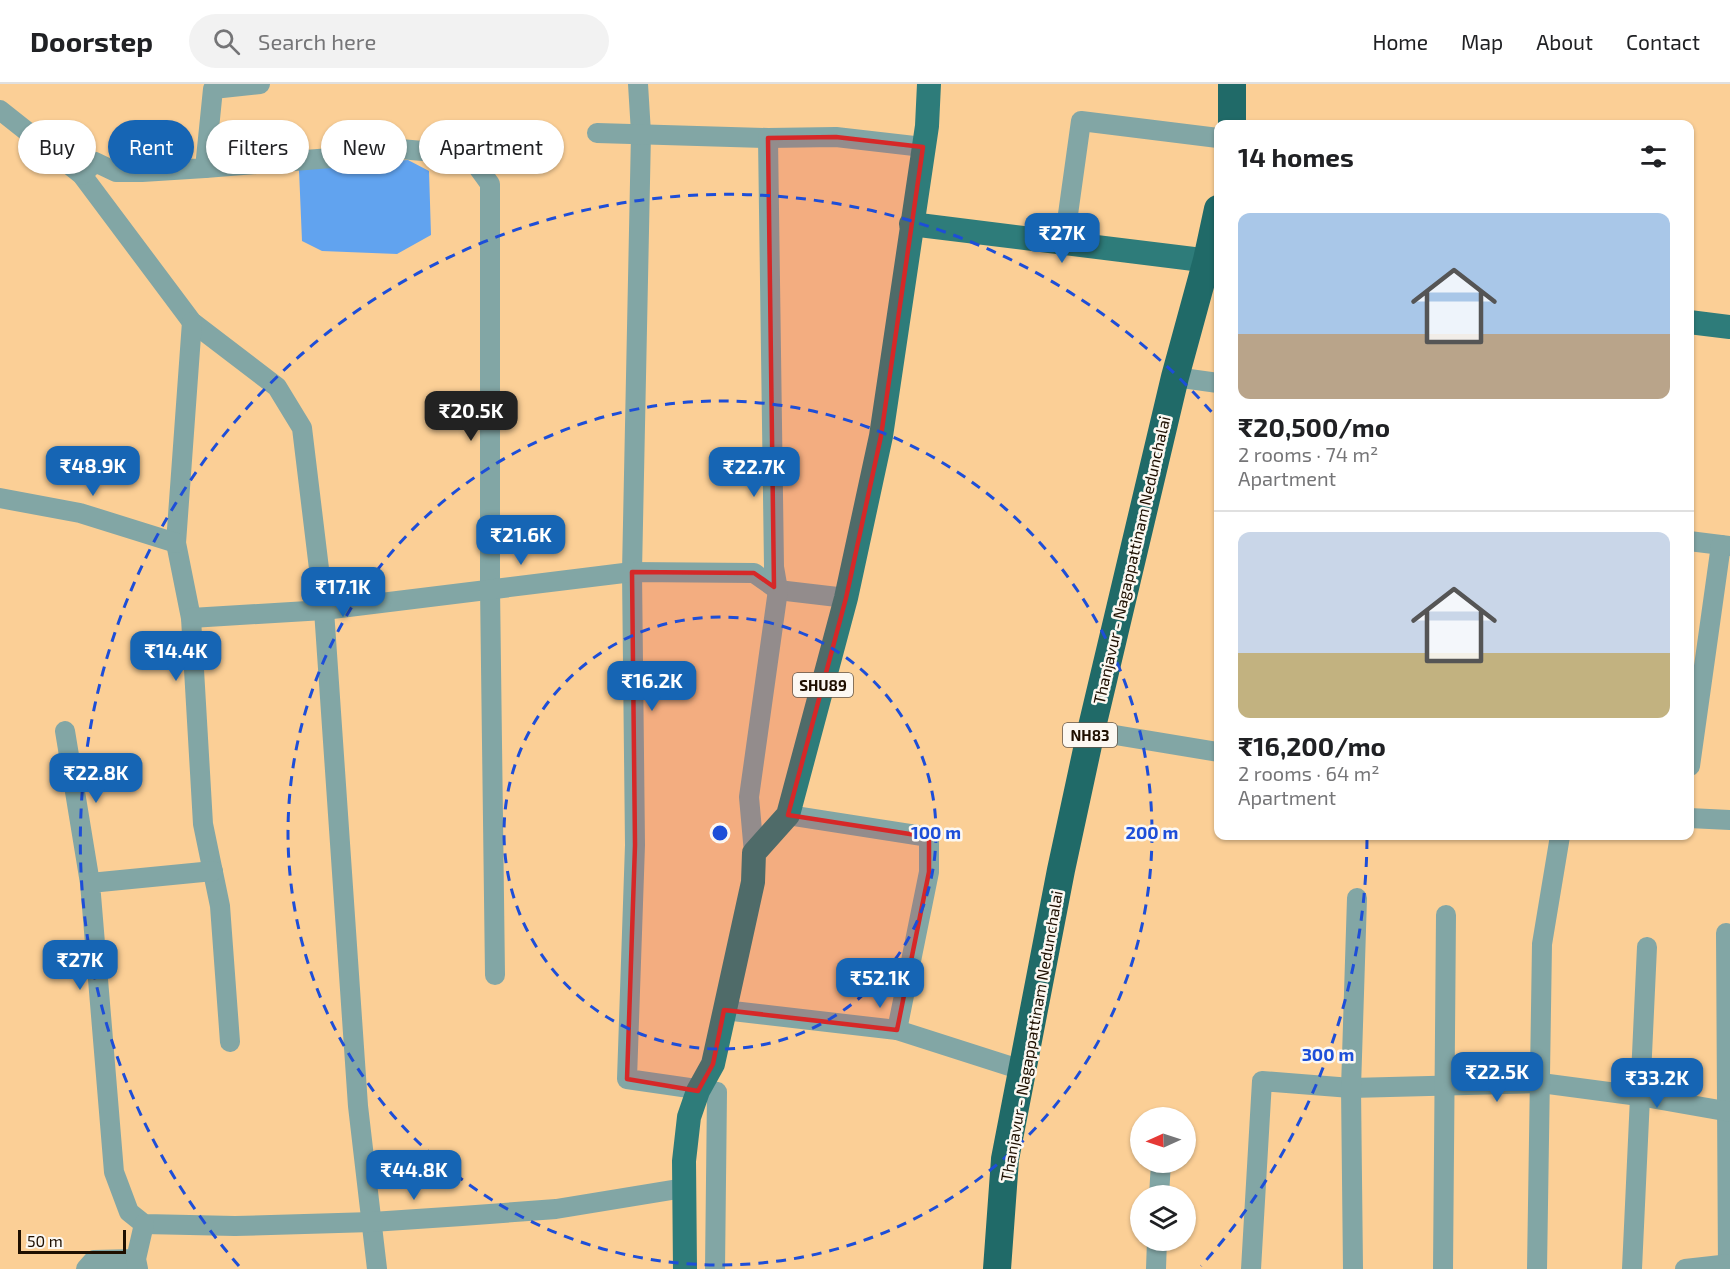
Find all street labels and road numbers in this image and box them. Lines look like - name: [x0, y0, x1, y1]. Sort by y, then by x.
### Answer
- street label: Thanjavur - Nagappattinam Nedunchalai: [1089, 414, 1174, 706]
- road number: SHU89: [793, 673, 853, 697]
- road number: NH83: [1063, 723, 1117, 747]
- street label: Thanjavur - Nagappattinam Nedunchalai: [996, 889, 1067, 1183]

